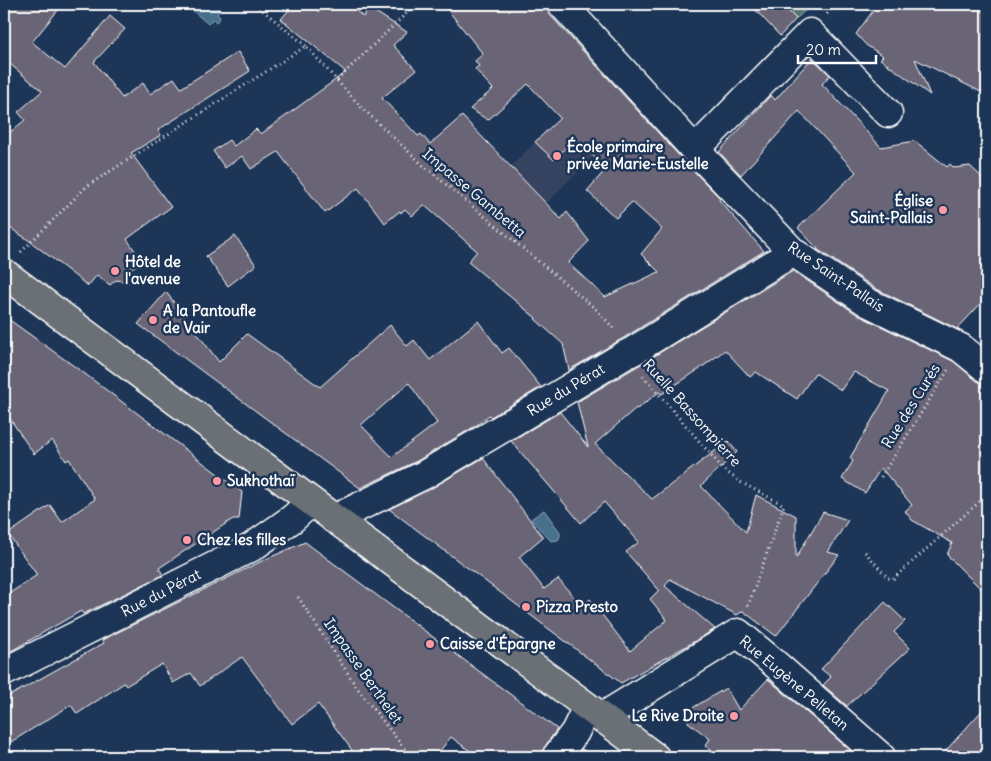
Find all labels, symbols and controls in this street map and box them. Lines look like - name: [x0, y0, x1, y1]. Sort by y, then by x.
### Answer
- scale bar: [798, 32, 876, 64]
- text: 20 m: [806, 40, 841, 59]
- place label: École primaire privée Marie-Eustelle: [567, 136, 709, 174]
- street label: Impasse Gambetta: [419, 144, 530, 242]
- marker: École primaire privée Marie-Eustelle: [551, 150, 563, 162]
- place label: Église Saint-Pallais: [850, 190, 933, 227]
- marker: Église Saint-Pallais: [937, 204, 949, 216]
- street label: Rue Saint-Pallais: [784, 237, 888, 316]
- place label: Hôtel de l'avenue: [125, 252, 181, 288]
- marker: Hôtel de l'avenue: [109, 265, 121, 277]
- place label: A la Pantoufle de Vair: [163, 301, 256, 337]
- marker: A la Pantoufle de Vair: [147, 314, 159, 326]
- street label: Ruelle Bassompierre: [639, 355, 746, 470]
- street label: Rue du Pérat: [524, 359, 608, 420]
- street label: Rue des Curés: [877, 360, 944, 451]
- place label: Sukhothaï: [227, 471, 295, 490]
- marker: Sukhothaï: [211, 475, 223, 487]
- place label: Chez les filles: [197, 530, 286, 549]
- marker: Chez les filles: [181, 534, 193, 546]
- street label: Rue du Pérat: [118, 564, 204, 621]
- place label: Pizza Presto: [536, 597, 618, 616]
- marker: Pizza Presto: [520, 601, 532, 613]
- street label: Impasse Berthelet: [320, 614, 407, 727]
- street label: Rue Eugène Pelletan: [736, 631, 853, 734]
- place label: Caisse d'Épargne: [440, 633, 556, 654]
- marker: Caisse d'Épargne: [424, 638, 436, 650]
- place label: Le Rive Droite: [631, 706, 724, 725]
- marker: Le Rive Droite: [728, 710, 740, 722]

